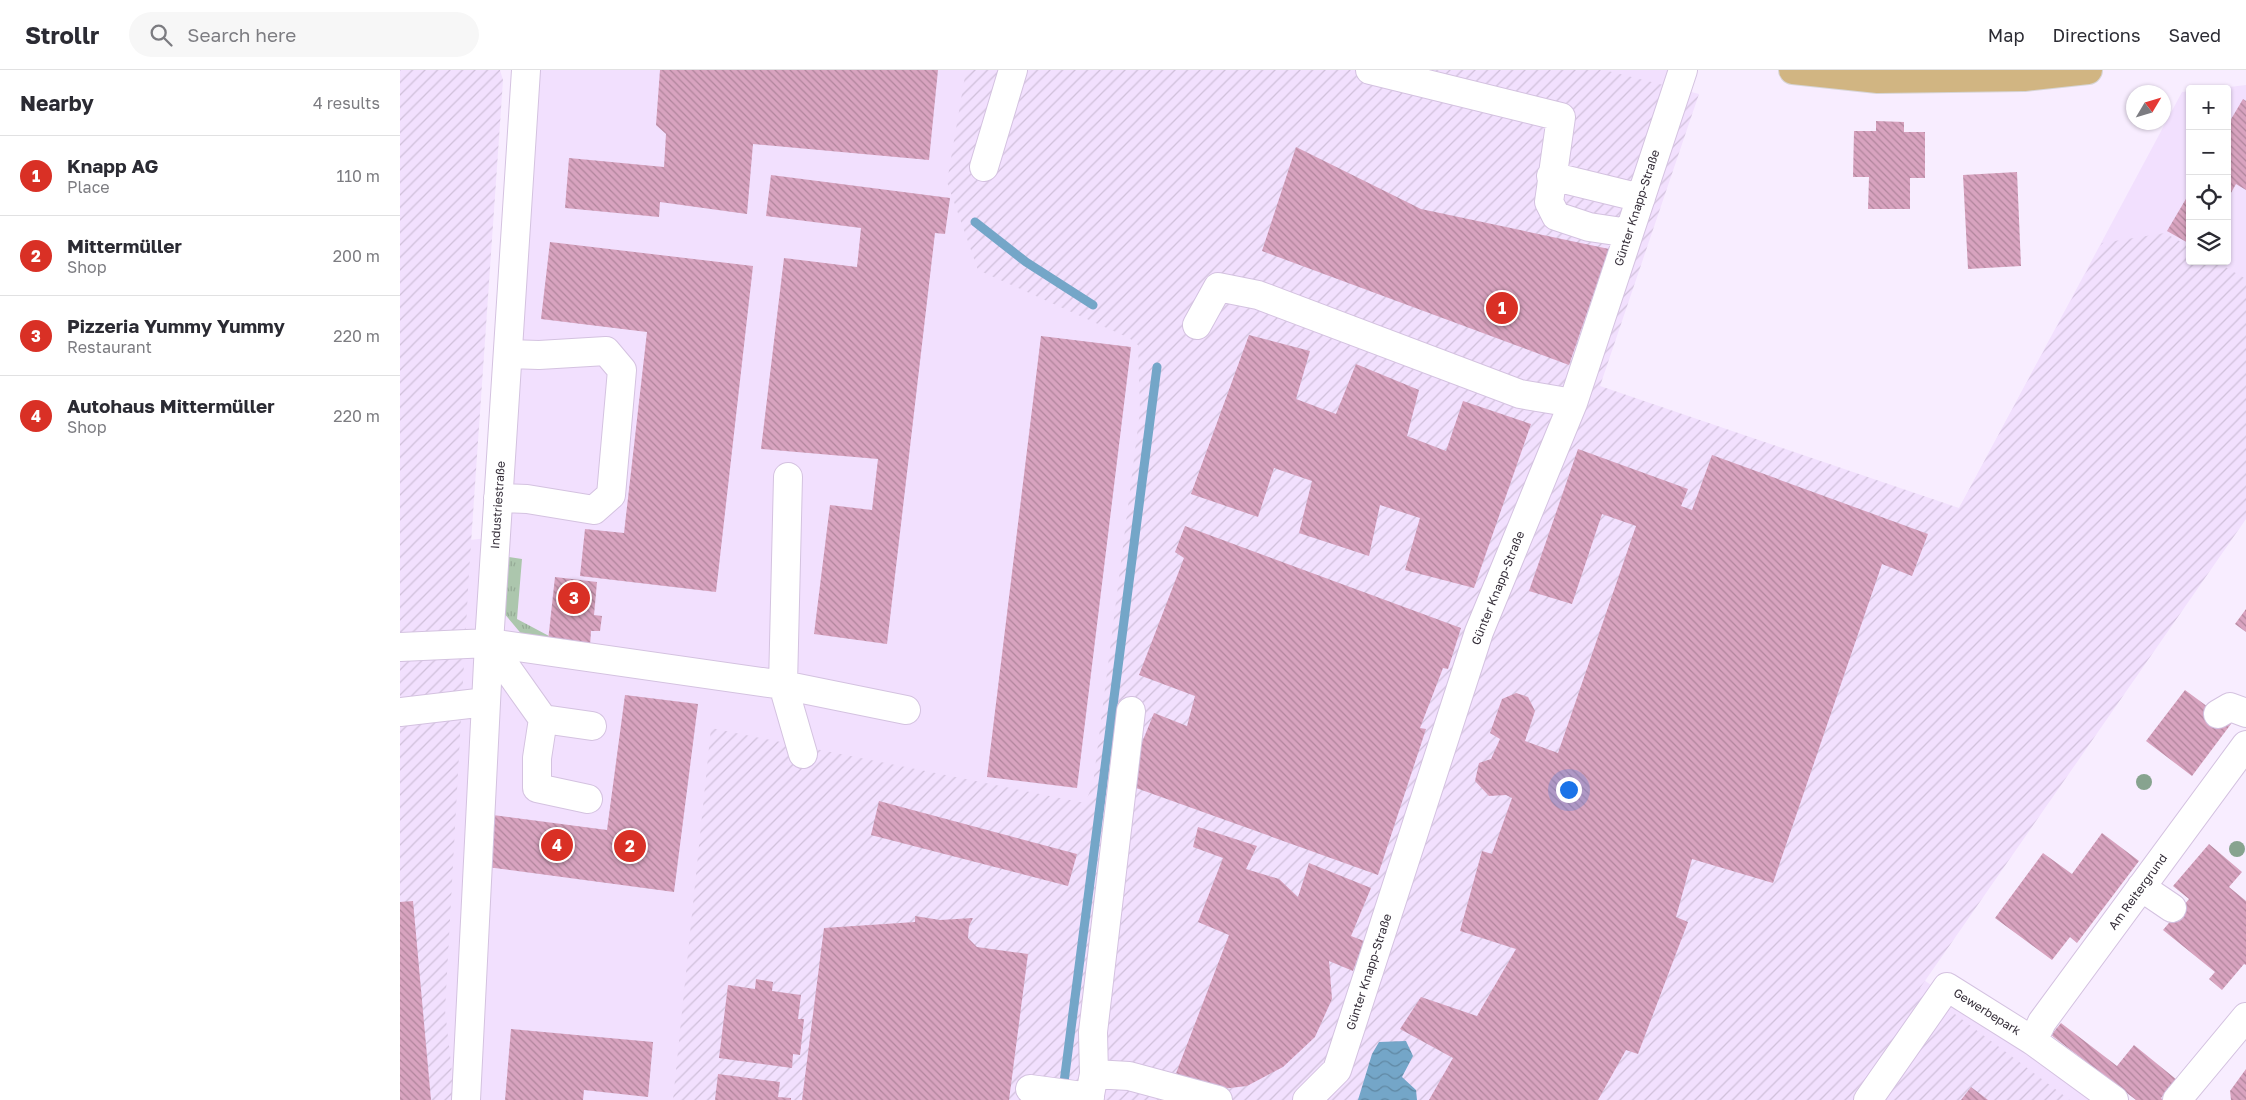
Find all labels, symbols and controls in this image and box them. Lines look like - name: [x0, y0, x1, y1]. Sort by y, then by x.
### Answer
- search box: [129, 12, 479, 57]
- text: Strollr: [25, 20, 99, 49]
- icon: search: [147, 21, 175, 49]
- text: Search here: [187, 23, 296, 46]
- text: Map: [1988, 24, 2024, 46]
- text: Directions: [2052, 24, 2140, 46]
- text: Saved: [2168, 24, 2221, 46]
- north arrow: [2126, 85, 2171, 130]
- map controls: [2186, 85, 2231, 265]
- button: +: [2186, 85, 2231, 130]
- text: Nearby: [20, 90, 94, 116]
- text: 4 results: [313, 93, 380, 113]
- button: −: [2186, 130, 2231, 175]
- street label: Günter Knapp-Straße: [1611, 148, 1662, 268]
- text: Knapp AG: [67, 154, 159, 177]
- text: 1: [32, 166, 40, 186]
- text: 110 m: [336, 166, 380, 186]
- button: locate: [2186, 175, 2231, 220]
- text: Place: [67, 177, 110, 197]
- button: layers: [2186, 220, 2231, 265]
- text: Mittermüller: [67, 234, 182, 257]
- text: 2: [31, 246, 41, 266]
- text: 200 m: [333, 246, 380, 266]
- text: Shop: [67, 257, 107, 277]
- pin: 1: [1486, 289, 1518, 327]
- text: Pizzeria Yummy Yummy: [67, 314, 285, 337]
- text: 3: [31, 326, 41, 346]
- text: 220 m: [333, 326, 380, 346]
- text: Restaurant: [67, 337, 152, 357]
- text: Autohaus Mittermüller: [67, 394, 275, 417]
- text: 4: [31, 406, 41, 426]
- text: 220 m: [333, 406, 380, 426]
- text: Shop: [67, 417, 107, 437]
- street label: Industriestraße: [487, 460, 508, 549]
- street label: Günter Knapp-Straße: [1468, 529, 1527, 647]
- pin: 3: [558, 579, 590, 617]
- your location: [1556, 777, 1582, 803]
- pin: 4: [541, 826, 573, 864]
- pin: 2: [614, 827, 646, 865]
- street label: Am Reitergrund: [2105, 851, 2170, 933]
- street label: Günter Knapp-Straße: [1343, 912, 1394, 1032]
- street label: Gewerbepark: [1951, 985, 2024, 1038]

